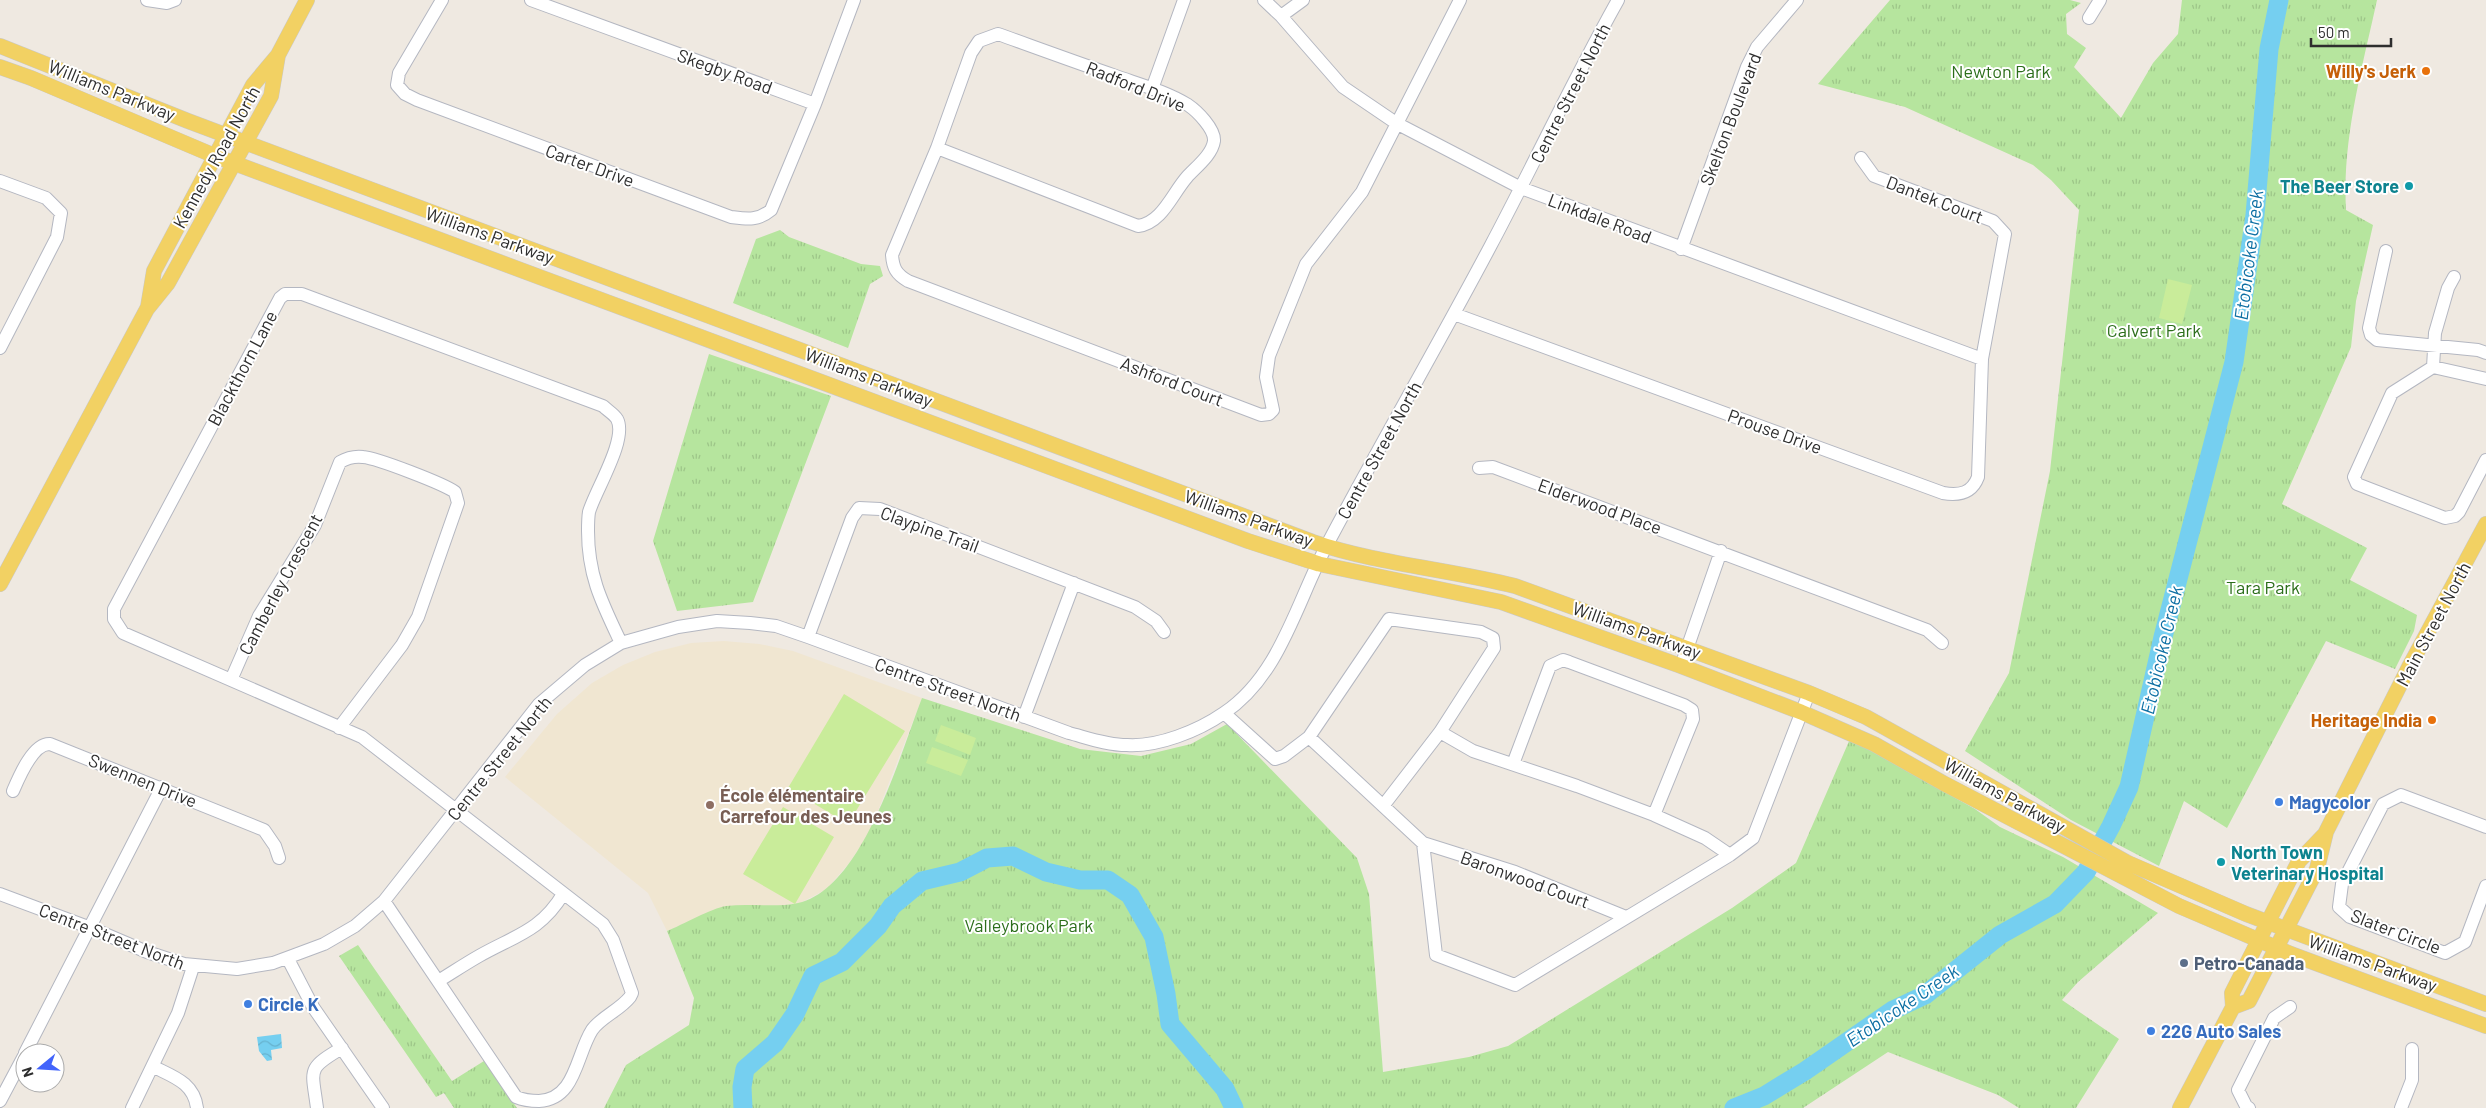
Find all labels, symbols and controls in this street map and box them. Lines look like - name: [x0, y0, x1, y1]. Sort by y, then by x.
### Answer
- scale bar: [2311, 15, 2391, 47]
- street label: Centre Street North: [1525, 19, 1615, 167]
- text: 50 m: [2318, 23, 2350, 41]
- street label: Skegby Road: [674, 44, 776, 98]
- street label: Skelton Boulevard: [1695, 50, 1765, 188]
- street label: Williams Parkway: [45, 54, 179, 126]
- street label: Radford Drive: [1083, 56, 1189, 116]
- park label: Newton Park: [1951, 60, 2051, 82]
- place label: Willy's Jerk: [2326, 60, 2416, 82]
- marker: Willy's Jerk: [2420, 65, 2432, 77]
- street label: Kennedy Road North: [168, 82, 264, 232]
- street label: Carter Drive: [543, 139, 637, 191]
- street label: Dantek Court: [1883, 170, 1987, 228]
- place label: The Beer Store: [2280, 175, 2399, 197]
- marker: The Beer Store: [2403, 180, 2415, 192]
- street label: Linkdale Road: [1545, 188, 1655, 248]
- water label: Etobicoke Creek: [2229, 188, 2267, 321]
- street label: Williams Parkway: [423, 202, 557, 268]
- street label: Blackthorn Lane: [202, 307, 282, 429]
- park label: Calvert Park: [2107, 319, 2201, 341]
- street label: Williams Parkway: [802, 343, 936, 411]
- street label: Ashford Court: [1118, 351, 1226, 411]
- street label: Centre Street North: [1332, 377, 1426, 523]
- street label: Prouse Drive: [1725, 404, 1825, 458]
- street label: Elderwood Place: [1535, 473, 1665, 539]
- street label: Williams Parkway: [1182, 485, 1316, 551]
- street label: Claypine Trail: [878, 501, 982, 557]
- street label: Camberley Crescent: [233, 510, 327, 658]
- street label: Main Street North: [2391, 558, 2475, 690]
- park label: Tara Park: [2226, 576, 2300, 598]
- water label: Etobicoke Creek: [2135, 583, 2187, 716]
- street label: Williams Parkway: [1570, 597, 1704, 663]
- street label: Centre Street North: [872, 652, 1024, 726]
- street label: Centre Street North: [442, 691, 556, 825]
- place label: Heritage India: [2311, 709, 2422, 731]
- marker: Heritage India: [2426, 714, 2438, 726]
- street label: Swennen Drive: [86, 748, 200, 812]
- street label: Williams Parkway: [1941, 753, 2069, 837]
- place label: École élémentaire Carrefour des Jeunes: [720, 784, 892, 827]
- place label: Magycolor: [2289, 791, 2371, 813]
- marker: Magycolor: [2273, 796, 2285, 808]
- marker: École élémentaire Carrefour des Jeunes: [704, 799, 716, 811]
- place label: North Town Veterinary Hospital: [2231, 841, 2384, 884]
- street label: Baronwood Court: [1458, 845, 1592, 913]
- marker: North Town Veterinary Hospital: [2215, 856, 2227, 868]
- street label: Centre Street North: [36, 898, 188, 974]
- street label: Slater Circle: [2348, 904, 2444, 958]
- park label: Valleybrook Park: [965, 914, 1093, 936]
- street label: Williams Parkway: [2306, 930, 2440, 996]
- place label: Petro-Canada: [2194, 952, 2304, 974]
- marker: Petro-Canada: [2178, 957, 2190, 969]
- water label: Etobicoke Creek: [1841, 958, 1963, 1051]
- place label: Circle K: [258, 993, 319, 1015]
- marker: Circle K: [242, 998, 254, 1010]
- place label: 22G Auto Sales: [2161, 1020, 2281, 1042]
- marker: 22G Auto Sales: [2145, 1025, 2157, 1037]
- north arrow: [15, 1043, 65, 1093]
- text: N: [18, 1065, 37, 1079]

